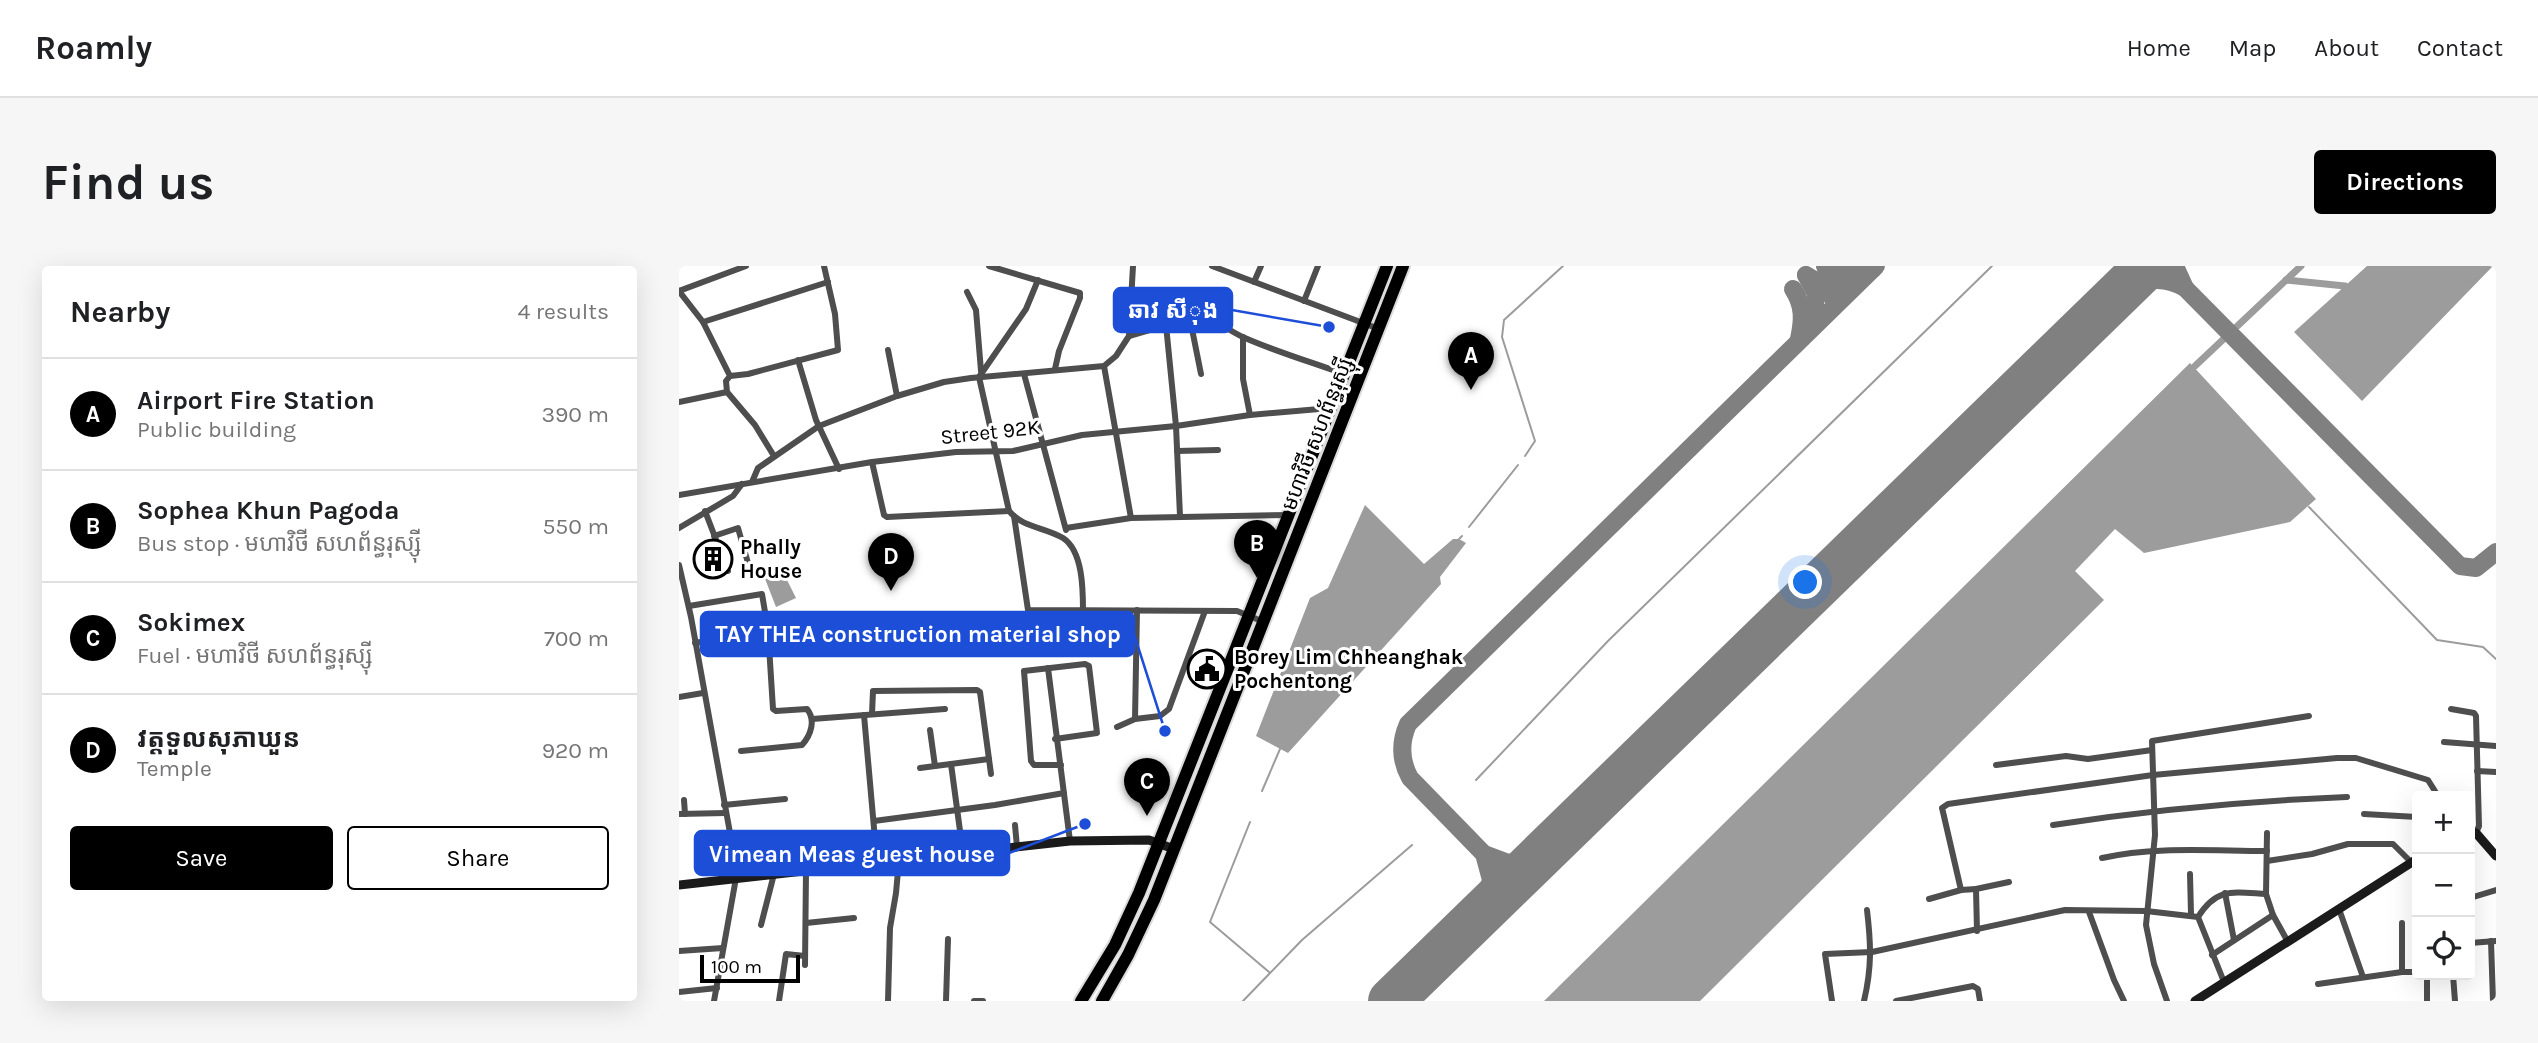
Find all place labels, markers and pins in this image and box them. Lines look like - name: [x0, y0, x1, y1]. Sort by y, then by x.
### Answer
- callout: ឆាវ សីុង: [1114, 288, 1232, 332]
- pin: A: [1448, 332, 1494, 390]
- pin: B: [1234, 520, 1280, 578]
- pin: D: [868, 533, 914, 591]
- place label: Phally House: [740, 535, 802, 583]
- building icon: Phally House: [692, 538, 734, 580]
- callout: TAY THEA construction material shop: [701, 612, 1134, 656]
- place label: Borey Lim Chheanghak Pochentong: [1234, 645, 1464, 693]
- public building icon: Borey Lim Chheanghak Pochentong: [1186, 648, 1228, 690]
- pin: C: [1124, 758, 1170, 816]
- callout: Vimean Meas guest house: [695, 831, 1009, 875]

